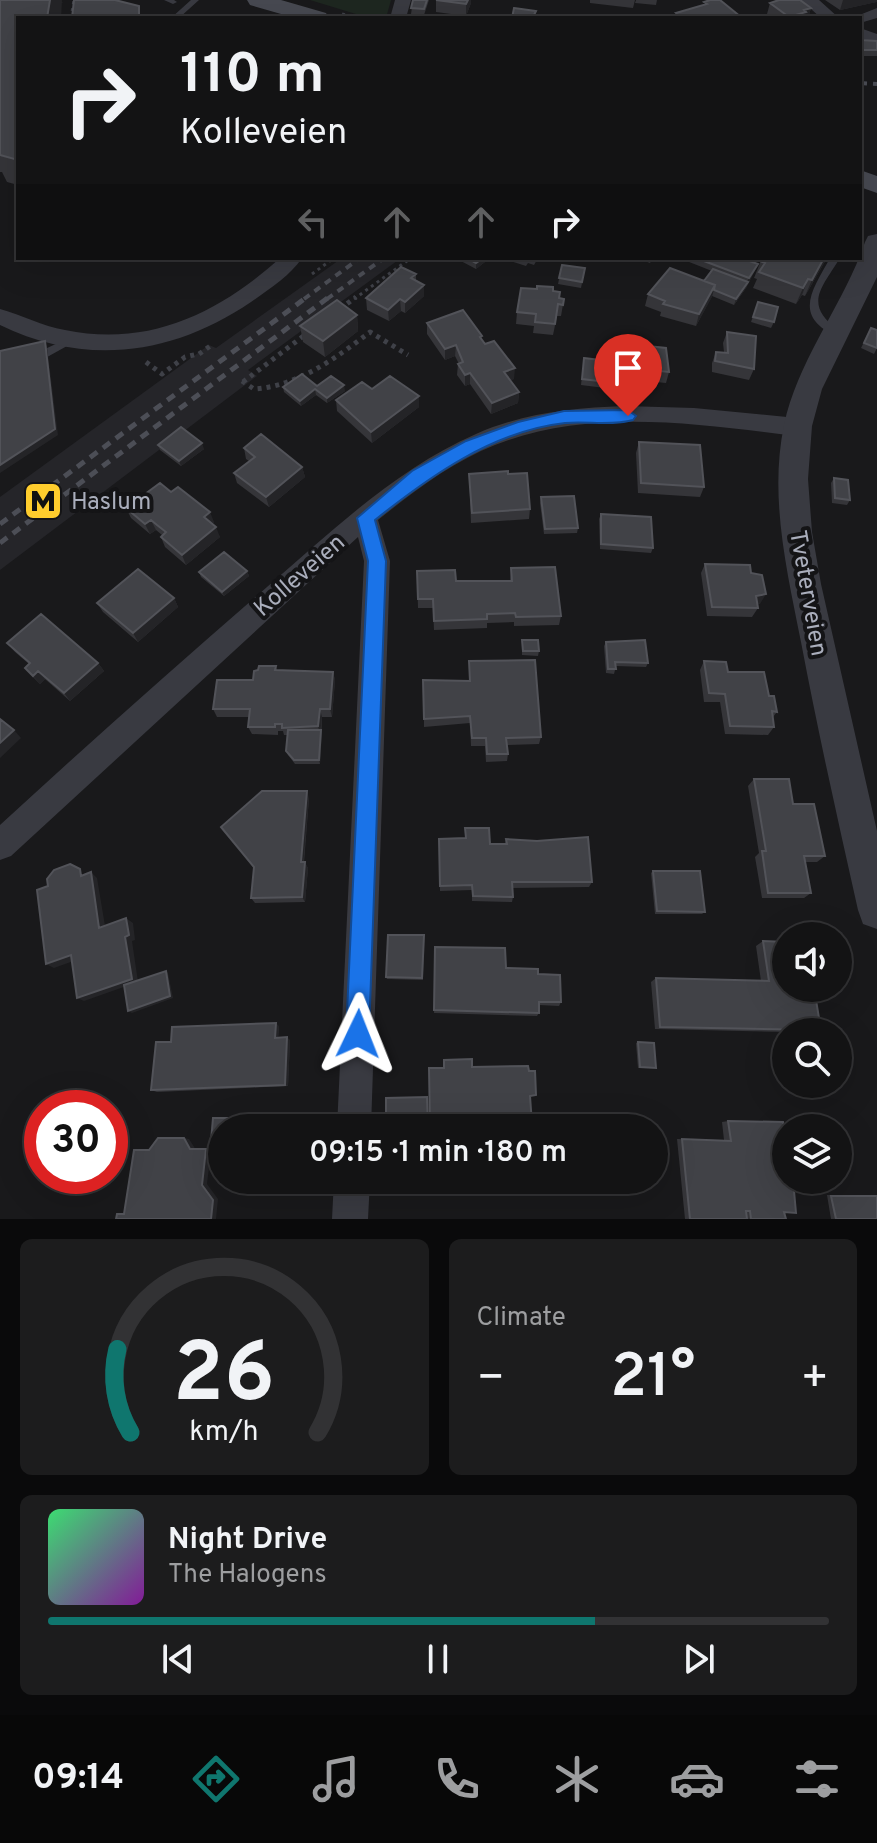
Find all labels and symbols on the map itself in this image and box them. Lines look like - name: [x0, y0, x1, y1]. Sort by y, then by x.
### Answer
- pin: [594, 334, 662, 416]
- metro station icon: Haslum: [22, 480, 64, 522]
- place label: Haslum: [71, 488, 151, 518]
- street label: Tveterveien: [781, 528, 833, 659]
- street label: Kolleveien: [248, 529, 352, 624]
- position arrow: [316, 992, 400, 1076]
- speed limit sign: 30: [24, 1090, 128, 1194]

